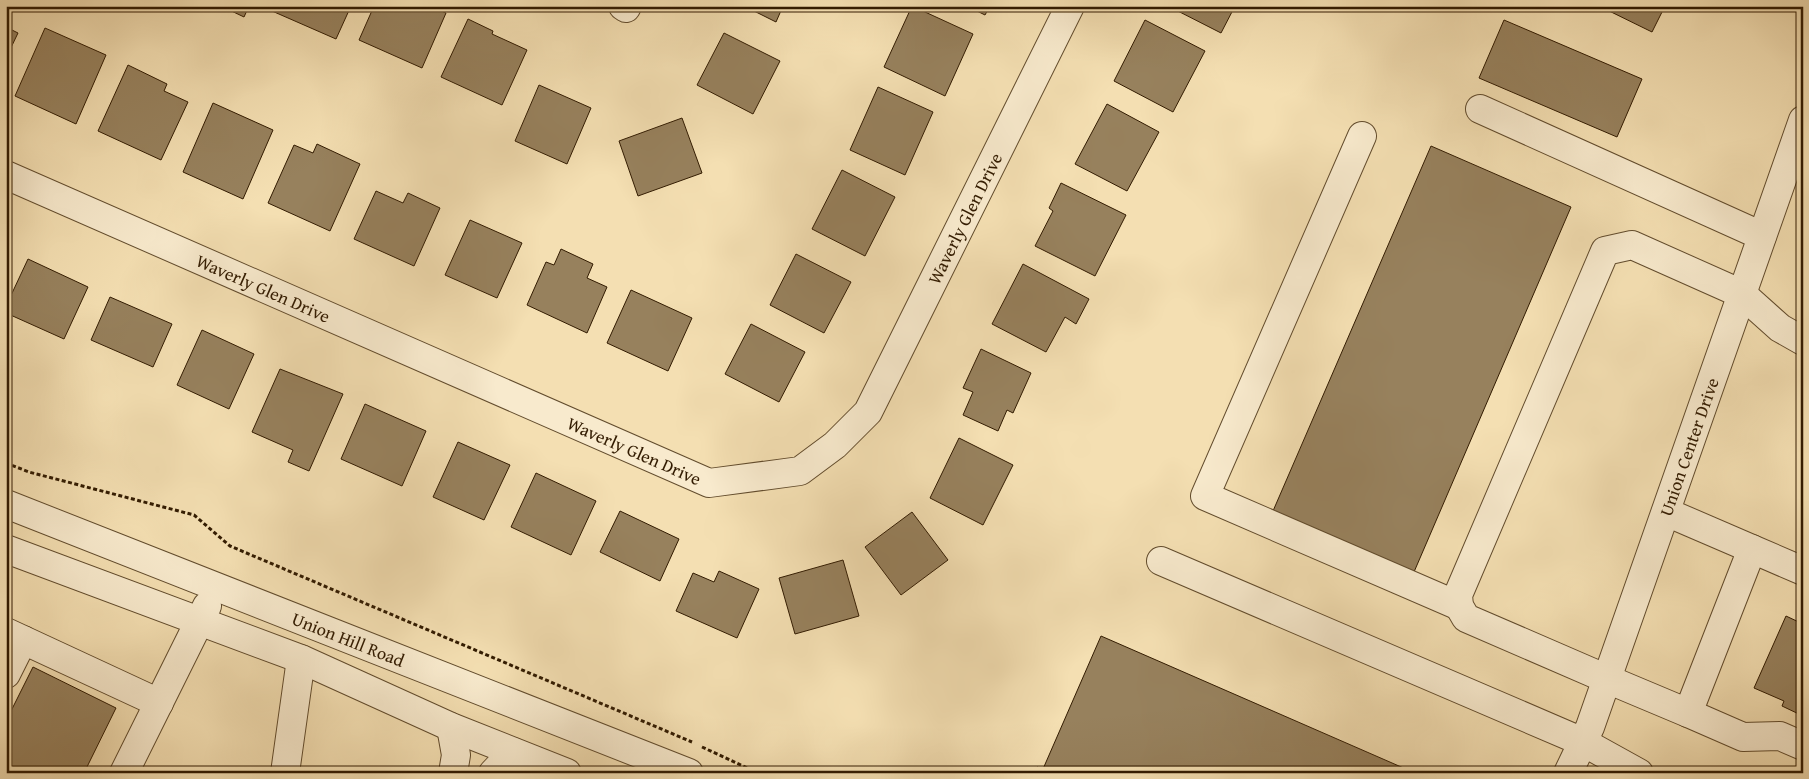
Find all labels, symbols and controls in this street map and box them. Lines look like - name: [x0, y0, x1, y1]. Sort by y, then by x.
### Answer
- street label: Waverly Glen Drive: [920, 148, 1009, 289]
- street label: Waverly Glen Drive: [192, 247, 335, 329]
- street label: Union Center Drive: [1652, 374, 1725, 520]
- street label: Waverly Glen Drive: [563, 409, 706, 492]
- street label: Union Hill Road: [288, 604, 409, 673]

